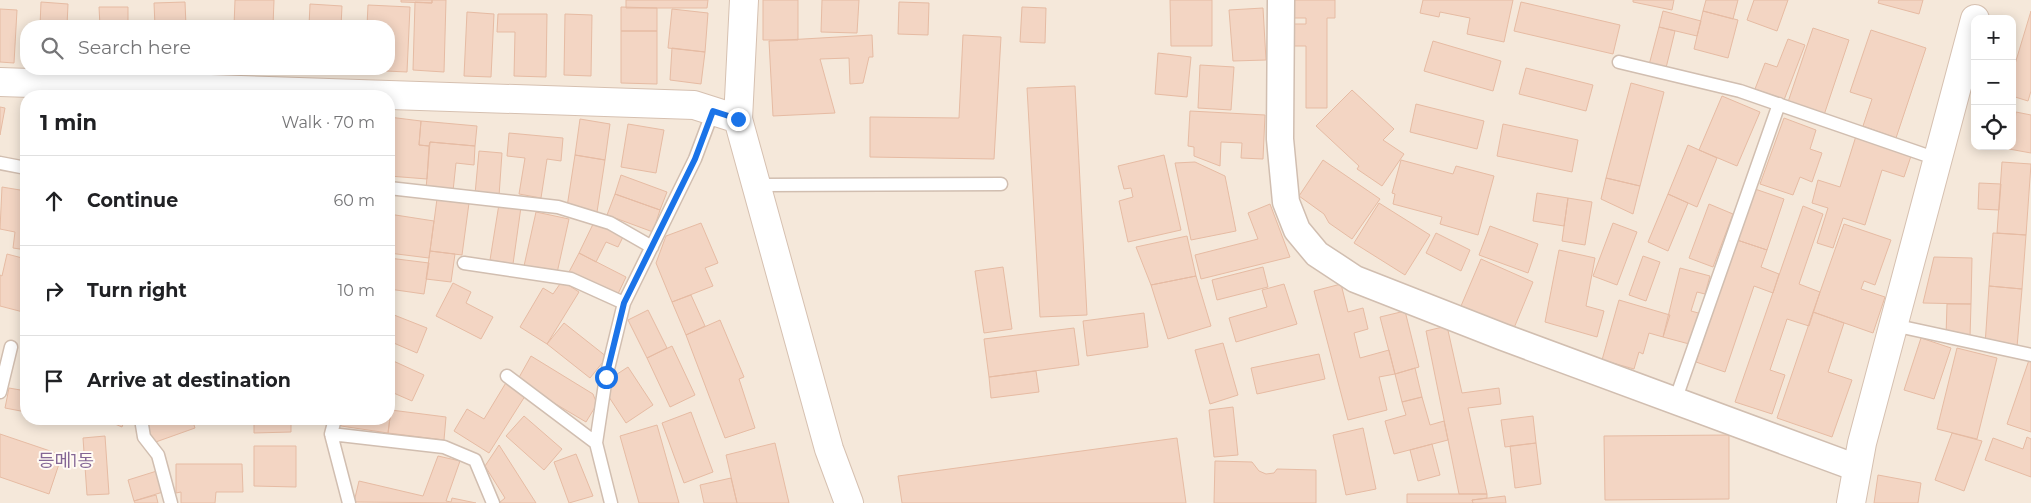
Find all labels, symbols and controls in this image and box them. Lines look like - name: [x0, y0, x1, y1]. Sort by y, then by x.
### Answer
- map controls: [1971, 15, 2016, 150]
- button: +: [1971, 15, 2016, 60]
- search box: [20, 20, 395, 75]
- icon: search: [38, 34, 66, 62]
- text: Search here: [78, 36, 191, 59]
- button: −: [1971, 60, 2016, 105]
- button: locate: [1971, 105, 2016, 150]
- route end: [727, 108, 750, 131]
- text: 1 min: [40, 110, 97, 135]
- text: Walk · 70 m: [282, 113, 375, 132]
- icon: ahead: [40, 187, 68, 215]
- text: Continue: [87, 189, 178, 212]
- text: 60 m: [333, 191, 375, 210]
- icon: right: [40, 277, 68, 305]
- text: Turn right: [87, 279, 187, 302]
- text: 10 m: [337, 281, 375, 300]
- route start: [595, 366, 618, 389]
- icon: arrive: [40, 367, 68, 395]
- text: Arrive at destination: [87, 369, 291, 392]
- district label: 등메1동: [38, 450, 94, 472]

